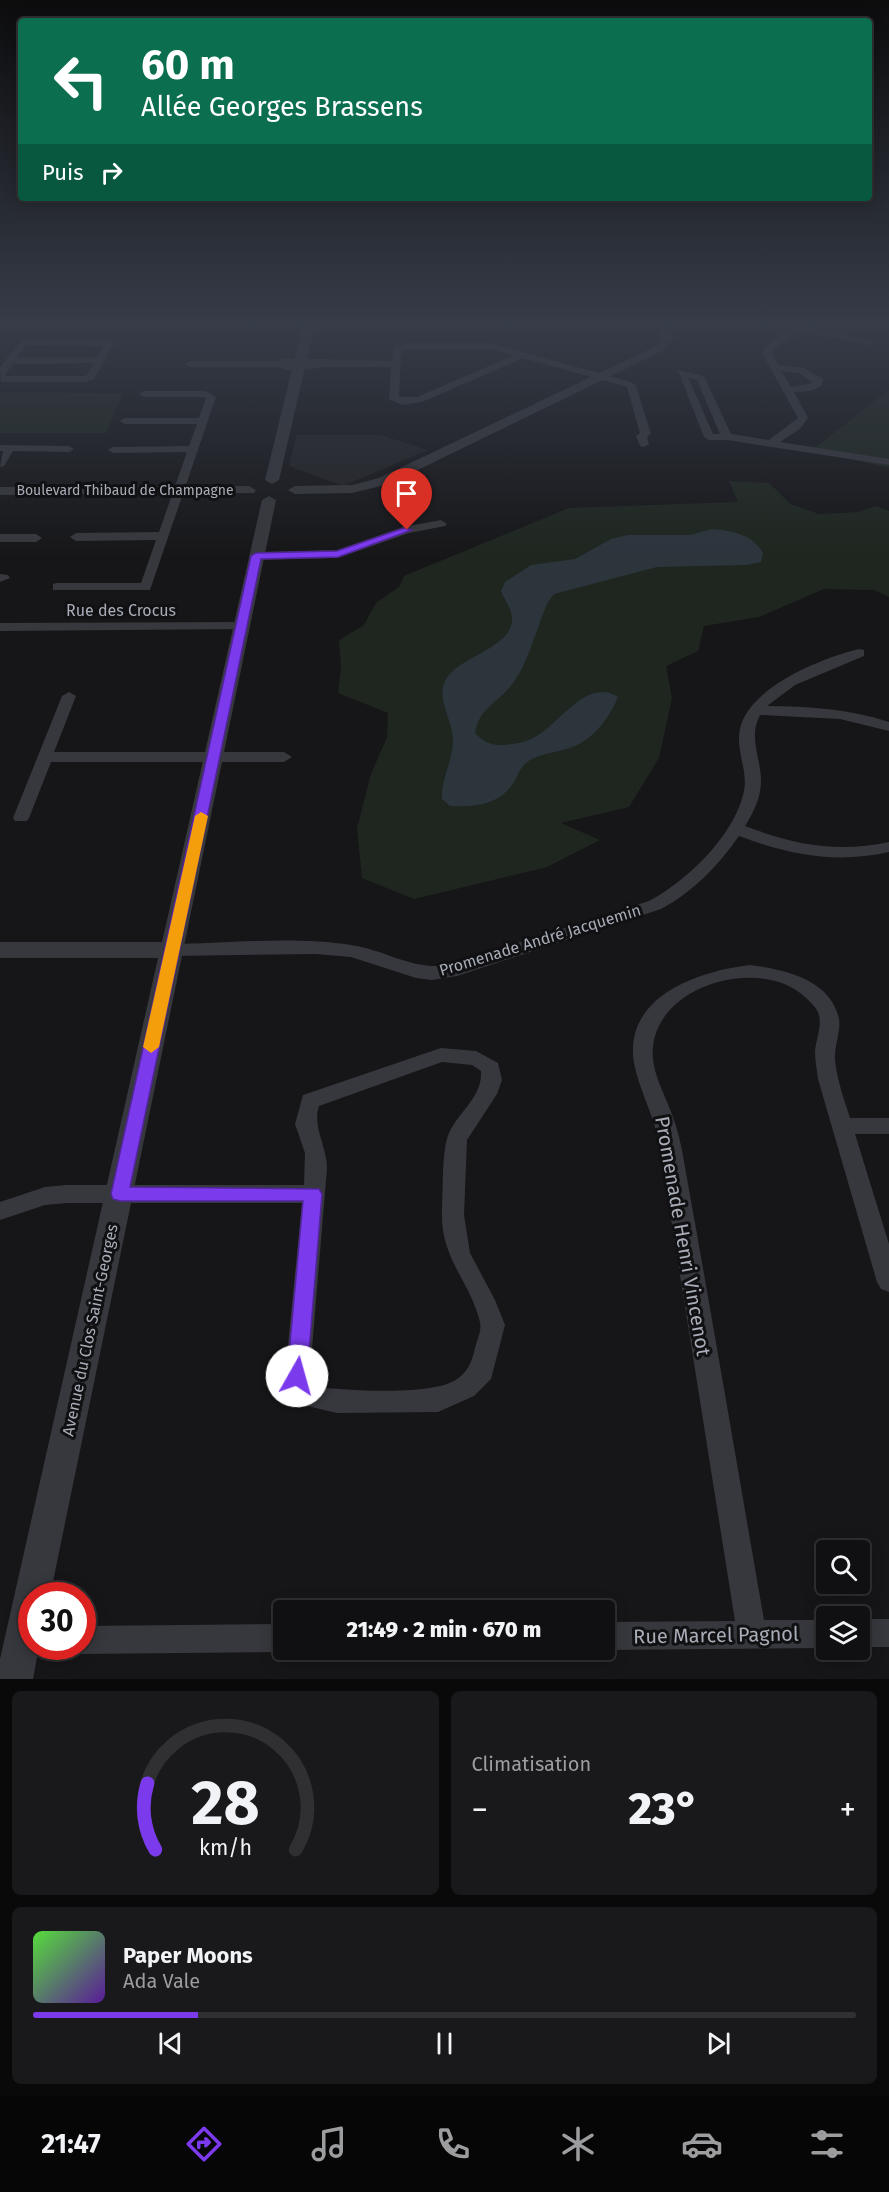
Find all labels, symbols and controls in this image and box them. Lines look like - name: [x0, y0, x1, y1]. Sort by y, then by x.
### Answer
- text: 60 m: [141, 40, 235, 90]
- icon: left: [42, 42, 120, 120]
- text: Allée Georges Brassens: [141, 91, 423, 123]
- icon: right: [95, 156, 128, 189]
- text: Puis: [42, 159, 83, 186]
- pin: [381, 468, 432, 530]
- icon: arrive: [390, 477, 423, 510]
- street label: Boulevard Thibaud de Champagne: [16, 482, 234, 499]
- street label: Rue des Crocus: [66, 601, 176, 620]
- street label: Promenade André Jacquemin: [437, 900, 643, 980]
- street label: Promenade Henri Vincenot: [650, 1114, 716, 1358]
- street label: Avenue du Clos Saint-Georges: [58, 1222, 122, 1438]
- position arrow: [265, 1344, 329, 1408]
- map controls: [816, 1540, 870, 1660]
- button: search: [816, 1540, 870, 1594]
- speed limit sign: 30: [18, 1582, 96, 1660]
- button: layers: [816, 1606, 870, 1660]
- text: 21:49 · 2 min · 670 m: [347, 1616, 541, 1643]
- street label: Rue Marcel Pagnol: [633, 1622, 799, 1648]
- text: Climatisation: [472, 1752, 591, 1776]
- text: 28: [191, 1766, 260, 1841]
- text: 23°: [629, 1782, 699, 1836]
- text: −: [472, 1790, 488, 1830]
- text: +: [840, 1790, 856, 1830]
- text: km/h: [199, 1835, 252, 1861]
- text: Paper Moons: [123, 1942, 253, 1969]
- text: Ada Vale: [123, 1969, 200, 1993]
- icon: previous: [154, 2027, 187, 2060]
- icon: pause: [428, 2027, 461, 2060]
- icon: next: [702, 2027, 735, 2060]
- icon: directions: [183, 2123, 225, 2165]
- icon: music: [308, 2123, 350, 2165]
- icon: phone: [432, 2123, 474, 2165]
- icon: climate: [557, 2123, 599, 2165]
- icon: car: [681, 2123, 723, 2165]
- icon: filters: [806, 2123, 848, 2165]
- text: 21:47: [41, 2128, 101, 2160]

